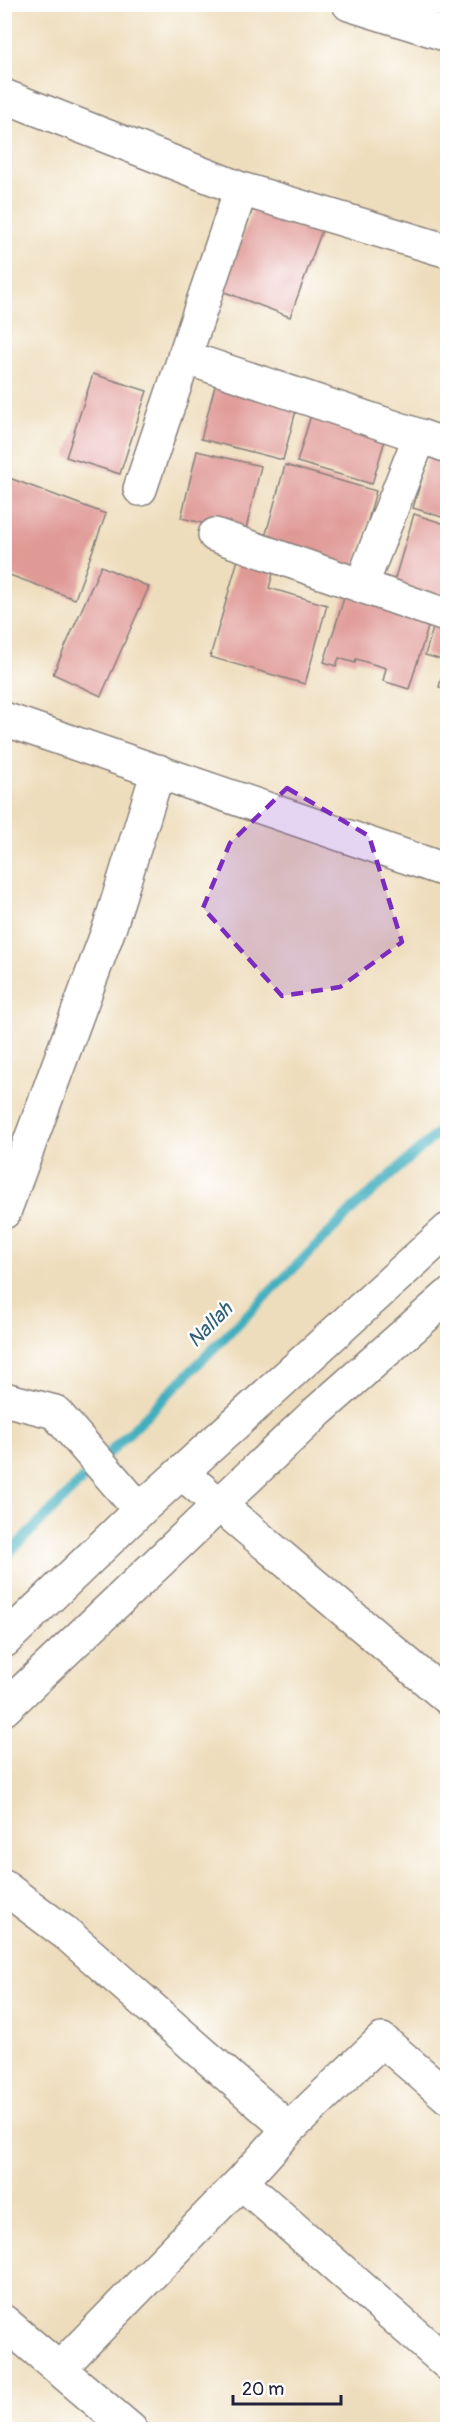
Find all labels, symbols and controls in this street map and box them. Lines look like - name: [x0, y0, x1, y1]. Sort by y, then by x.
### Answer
- water label: Nallah: [182, 1296, 239, 1353]
- scale bar: [233, 2368, 341, 2406]
- text: 20 m: [242, 2378, 284, 2401]

